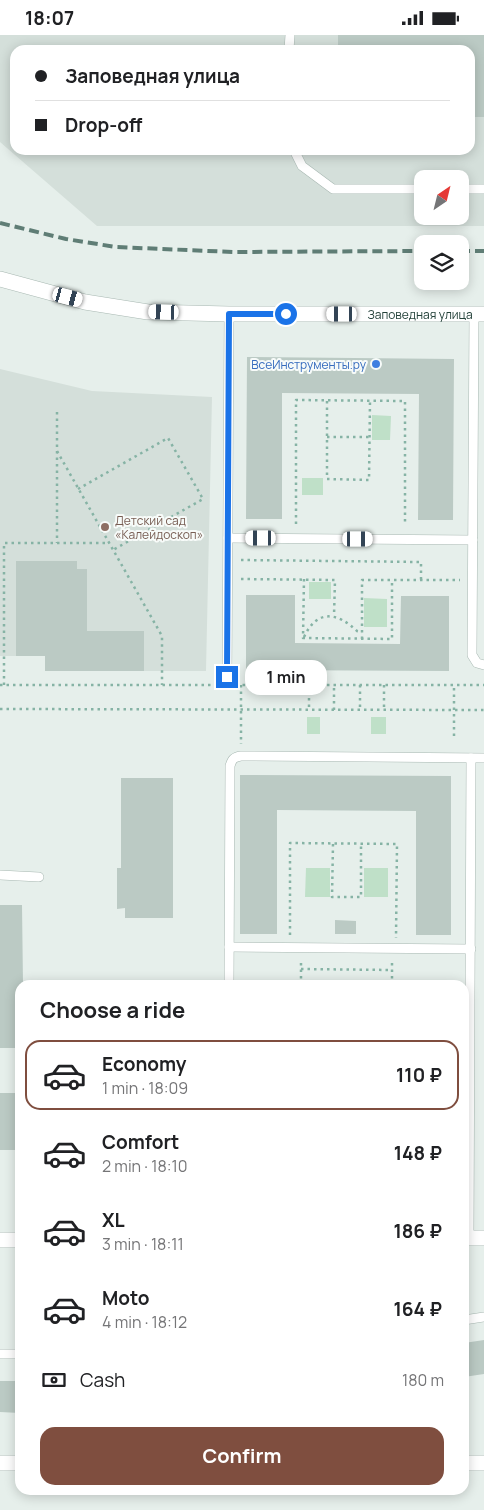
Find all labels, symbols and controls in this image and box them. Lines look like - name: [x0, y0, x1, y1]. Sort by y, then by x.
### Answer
- text: 18:07: [25, 5, 74, 31]
- text: Заповедная улица: [65, 63, 240, 89]
- text: Drop-off: [65, 112, 142, 138]
- north arrow: [414, 170, 469, 225]
- map controls: [414, 170, 469, 290]
- button: layers: [414, 235, 469, 290]
- car: [51, 286, 84, 308]
- route start: [275, 303, 297, 325]
- car: [148, 304, 179, 320]
- street label: Заповедная улица: [368, 306, 473, 323]
- car: [327, 307, 357, 322]
- place label: ВсеИнструменты.ру: [251, 356, 367, 373]
- marker: ВсеИнструменты.ру: [370, 358, 382, 370]
- place label: Детский сад «Калейдоскоп»: [115, 512, 203, 543]
- marker: Детский сад «Калейдоскоп»: [99, 521, 111, 533]
- car: [246, 531, 276, 546]
- car: [343, 532, 373, 547]
- callout: 1 min: [244, 659, 327, 695]
- route end: [216, 666, 238, 688]
- text: 1 min: [266, 666, 306, 688]
- text: Choose a ride: [40, 995, 185, 1025]
- text: Economy: [102, 1051, 186, 1077]
- icon: car: [42, 1053, 87, 1098]
- text: 110 ₽: [396, 1062, 442, 1088]
- text: 1 min · 18:09: [102, 1077, 188, 1099]
- text: Comfort: [102, 1129, 179, 1155]
- icon: car: [42, 1131, 87, 1176]
- text: 148 ₽: [394, 1140, 442, 1166]
- text: 2 min · 18:10: [102, 1155, 187, 1177]
- text: XL: [102, 1207, 125, 1233]
- icon: car: [42, 1209, 87, 1254]
- text: 186 ₽: [393, 1218, 442, 1244]
- text: 3 min · 18:11: [102, 1233, 184, 1255]
- text: Moto: [102, 1285, 149, 1311]
- icon: car: [42, 1287, 87, 1332]
- text: 164 ₽: [393, 1296, 442, 1322]
- text: 4 min · 18:12: [102, 1311, 187, 1333]
- icon: cash: [40, 1366, 68, 1394]
- text: Cash: [80, 1367, 125, 1393]
- text: 180 m: [402, 1369, 444, 1391]
- button: Confirm: [40, 1427, 444, 1485]

